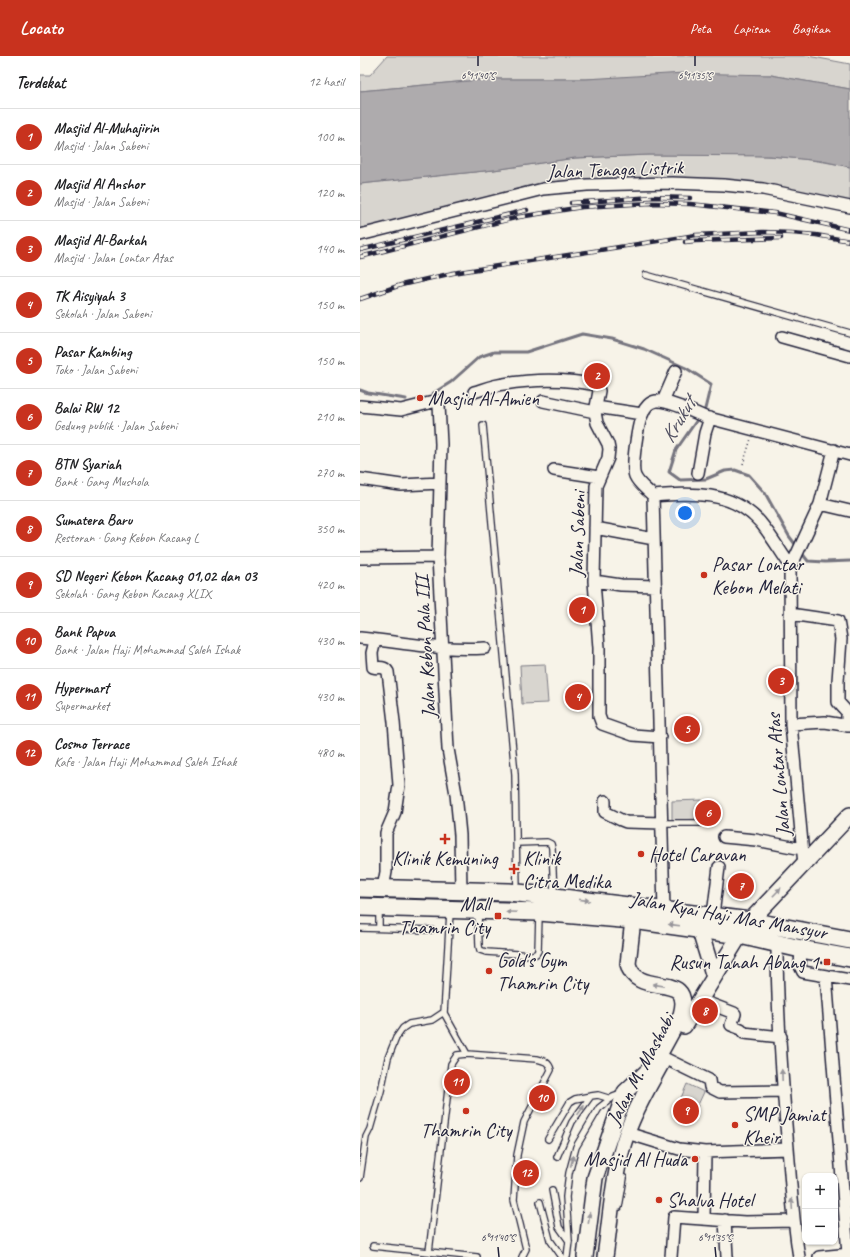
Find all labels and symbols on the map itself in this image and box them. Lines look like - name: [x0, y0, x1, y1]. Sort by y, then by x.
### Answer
- text: 6°11'40"S: [461, 69, 497, 82]
- text: 6°11'35"S: [678, 69, 714, 82]
- street label: Jalan Tenaga Listrik: [545, 155, 685, 184]
- pin: 2: [584, 361, 610, 391]
- place label: Masjid Al-Amien: [428, 386, 540, 411]
- water label: Krukut: [655, 388, 704, 447]
- marker: Masjid Al-Amien: [415, 393, 425, 403]
- street label: Jalan Sabeni: [563, 488, 592, 578]
- your location: [675, 503, 695, 523]
- place label: Pasar Lontar Kebon Melati: [712, 552, 805, 600]
- marker: Pasar Lontar Kebon Melati: [699, 570, 709, 580]
- street label: Jalan Kebon Pala III: [409, 571, 442, 720]
- pin: 1: [569, 595, 595, 625]
- pin: 3: [768, 666, 794, 696]
- pin: 4: [565, 682, 591, 712]
- street label: Jalan Lontar Atas: [760, 710, 796, 839]
- pin: 5: [674, 714, 700, 744]
- pin: 6: [695, 798, 721, 828]
- marker: Klinik Kemuning: [439, 833, 451, 845]
- place label: Hotel Caravan: [649, 842, 747, 867]
- place label: Klinik Kemuning: [392, 846, 499, 871]
- place label: Klinik Citra Medika: [523, 846, 613, 894]
- marker: Hotel Caravan: [636, 849, 646, 859]
- marker: Klinik Citra Medika: [508, 863, 520, 875]
- pin: 7: [728, 871, 754, 901]
- street label: Jalan Kyai Haji Mas Mansyur: [628, 886, 831, 945]
- one-way arrow: [772, 887, 782, 897]
- place label: Mall Thamrin City: [399, 892, 494, 940]
- one-way arrow: [577, 897, 590, 904]
- one-way arrow: [505, 908, 517, 915]
- marker: Mall Thamrin City: [493, 911, 503, 921]
- one-way arrow: [668, 922, 680, 928]
- place label: Gold's Gym Thamrin City: [497, 948, 590, 996]
- place label: Rusun Tanah Abang 1: [669, 950, 820, 975]
- marker: Rusun Tanah Abang 1: [822, 957, 832, 967]
- marker: Gold's Gym Thamrin City: [484, 966, 494, 976]
- one-way arrow: [652, 982, 664, 988]
- pin: 8: [692, 996, 718, 1026]
- street label: Jalan M. Mashabi: [600, 1007, 681, 1130]
- pin: 11: [444, 1067, 470, 1097]
- one-way arrow: [779, 1069, 786, 1081]
- pin: 10: [529, 1083, 555, 1113]
- pin: 9: [673, 1096, 699, 1126]
- place label: SMP Jamiat Kheir: [743, 1102, 828, 1150]
- one-way arrow: [577, 1104, 585, 1115]
- marker: Thamrin City: [461, 1106, 471, 1116]
- place label: Thamrin City: [420, 1118, 514, 1143]
- marker: SMP Jamiat Kheir: [730, 1120, 740, 1130]
- place label: Masjid Al Huda: [584, 1147, 689, 1172]
- marker: Masjid Al Huda: [690, 1154, 700, 1164]
- one-way arrow: [569, 1155, 575, 1167]
- pin: 12: [513, 1158, 539, 1188]
- place label: Shalva Hotel: [667, 1188, 756, 1213]
- marker: Shalva Hotel: [654, 1195, 664, 1205]
- one-way arrow: [789, 1198, 796, 1210]
- one-way arrow: [586, 1212, 592, 1224]
- text: 6°11'40"S: [481, 1231, 517, 1244]
- text: 6°11'35"S: [698, 1231, 734, 1244]

